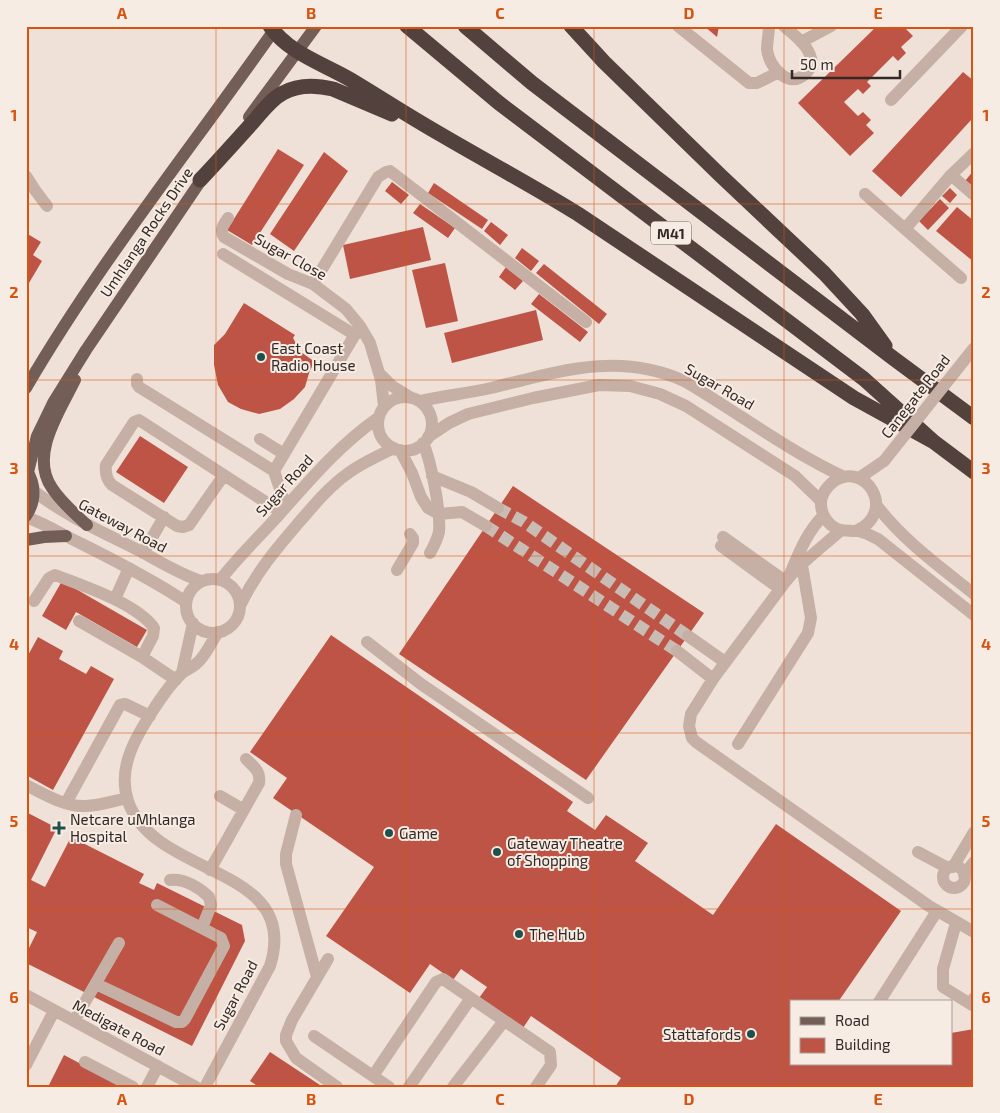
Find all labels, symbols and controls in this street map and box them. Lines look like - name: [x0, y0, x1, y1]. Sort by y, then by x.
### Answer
- text: A: [117, 3, 128, 22]
- text: B: [306, 3, 316, 22]
- text: C: [495, 3, 505, 22]
- text: D: [684, 3, 695, 22]
- text: E: [873, 3, 883, 22]
- scale bar: [792, 48, 900, 80]
- text: 50 m: [800, 55, 834, 73]
- text: 1: [11, 105, 17, 124]
- text: 1: [983, 105, 989, 124]
- street label: Umhlanga Rocks Drive: [96, 164, 196, 300]
- road number: M41: [651, 222, 691, 244]
- street label: Sugar Close: [252, 229, 330, 283]
- text: 2: [9, 282, 19, 301]
- text: 2: [981, 282, 991, 301]
- place label: East Coast Radio House: [271, 339, 355, 374]
- street label: Canegate Road: [877, 350, 953, 442]
- marker: East Coast Radio House: [255, 351, 267, 363]
- street label: Sugar Road: [682, 359, 758, 413]
- street label: Sugar Road: [252, 450, 316, 520]
- text: 3: [9, 458, 19, 477]
- text: 3: [981, 458, 991, 477]
- street label: Gateway Road: [76, 494, 170, 556]
- text: 4: [9, 634, 19, 653]
- text: 4: [981, 634, 991, 653]
- place label: Netcare uMhlanga Hospital: [70, 810, 196, 845]
- text: 5: [10, 811, 19, 830]
- text: 5: [982, 811, 991, 830]
- marker: Netcare uMhlanga Hospital: [52, 821, 66, 835]
- place label: Game: [399, 824, 438, 842]
- marker: Game: [383, 827, 395, 839]
- place label: Gateway Theatre of Shopping: [507, 834, 623, 869]
- marker: Gateway Theatre of Shopping: [491, 846, 503, 858]
- place label: The Hub: [529, 925, 585, 943]
- marker: The Hub: [513, 928, 525, 940]
- street label: Sugar Road: [209, 957, 261, 1033]
- text: 6: [9, 987, 19, 1006]
- text: 6: [981, 987, 991, 1006]
- street label: Medigate Road: [70, 995, 168, 1059]
- legend: [790, 1000, 952, 1066]
- text: Road: [835, 1011, 870, 1029]
- place label: Stattafords: [663, 1025, 741, 1043]
- marker: Stattafords: [745, 1028, 757, 1040]
- text: Building: [835, 1035, 891, 1053]
- text: A: [117, 1089, 128, 1108]
- text: B: [306, 1089, 316, 1108]
- text: C: [495, 1089, 505, 1108]
- text: D: [684, 1089, 695, 1108]
- text: E: [873, 1089, 883, 1108]

